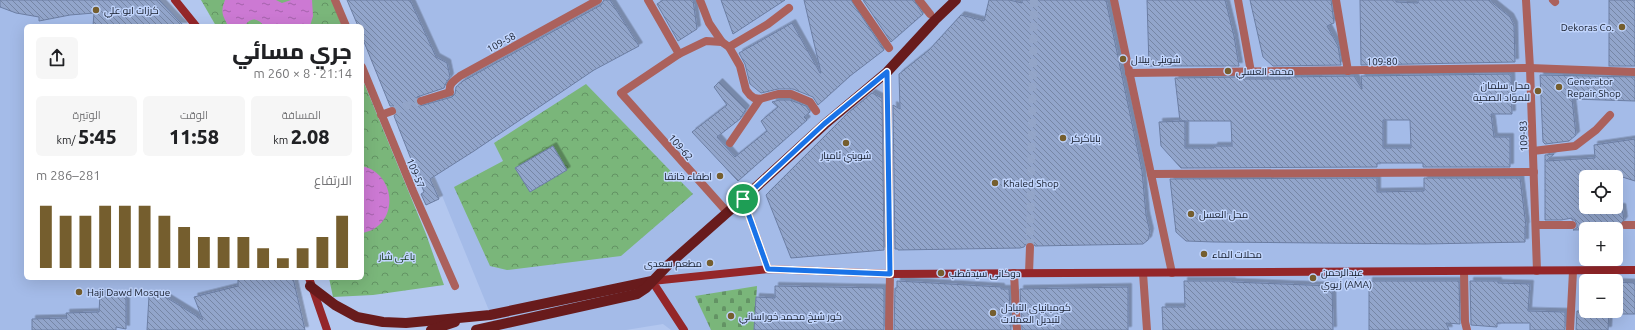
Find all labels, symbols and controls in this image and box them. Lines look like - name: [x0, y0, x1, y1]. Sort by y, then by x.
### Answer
- marker: كرزات ابو علي: [91, 5, 101, 15]
- place label: كرزات ابو علي: [104, 5, 159, 18]
- place label: Dekoras Co.: [1561, 22, 1614, 33]
- marker: Dekoras Co.: [1617, 22, 1627, 32]
- street label: 109-58: [485, 30, 518, 55]
- button: share: [36, 37, 78, 79]
- text: جري مسائي: [232, 38, 352, 63]
- marker: شوینی بیلال: [1118, 54, 1128, 64]
- place label: شوینی بیلال: [1131, 54, 1181, 66]
- street label: 109-80: [1366, 56, 1398, 67]
- text: 21:14 · 8 × 260 m: [253, 66, 352, 80]
- marker: محمد العسلي: [1223, 66, 1233, 76]
- place label: محمد العسلي: [1236, 66, 1294, 79]
- place label: Generator Repair Shop: [1567, 76, 1621, 99]
- place label: محل سلمان للمواد الصحية: [1473, 80, 1530, 103]
- marker: Generator Repair Shop: [1554, 82, 1564, 92]
- marker: محل سلمان للمواد الصحية: [1533, 86, 1543, 96]
- text: الوتيرة: [73, 109, 101, 121]
- text: الوقت: [180, 109, 208, 121]
- text: المسافة: [282, 109, 321, 121]
- street label: 109-83: [1517, 120, 1530, 152]
- text: 5:45: [78, 125, 117, 148]
- text: 11:58: [169, 125, 219, 148]
- text: 2.08: [291, 125, 330, 148]
- street label: 109-62: [666, 132, 695, 163]
- marker: باباكركر: [1058, 133, 1068, 143]
- place label: باباكركر: [1070, 133, 1101, 144]
- text: /km: [56, 134, 78, 146]
- text: km: [273, 134, 291, 146]
- marker: شويني ئامیار: [841, 138, 851, 148]
- place label: شويني ئامیار: [820, 150, 871, 163]
- street label: 109-57: [404, 157, 427, 190]
- text: 281–286 m: [36, 168, 101, 182]
- map controls: [1579, 170, 1623, 318]
- button: locate: [1579, 170, 1623, 214]
- place label: اطفاء خانقا: [664, 171, 712, 182]
- marker: اطفاء خانقا: [715, 171, 725, 181]
- text: الارتفاع: [314, 173, 352, 187]
- marker: Khaled Shop: [990, 178, 1000, 188]
- place label: Khaled Shop: [1003, 178, 1059, 189]
- pin: [726, 182, 760, 216]
- icon: arrive: [732, 188, 754, 210]
- marker: محل العسل: [1186, 209, 1196, 219]
- place label: محل العسل: [1199, 209, 1248, 221]
- button: +: [1579, 222, 1623, 266]
- marker: محلات الماء: [1199, 249, 1209, 259]
- place label: محلات الماء: [1212, 249, 1262, 260]
- park label: باغی شار: [378, 251, 415, 263]
- place label: مطعم سعدى: [644, 258, 702, 271]
- marker: مطعم سعدى: [705, 258, 715, 268]
- place label: عبدالرحمن زيوي (AMA): [1321, 267, 1372, 292]
- marker: دوکانی سیدقطب: [936, 268, 946, 278]
- place label: دوکانی سیدقطب: [949, 268, 1021, 280]
- marker: عبدالرحمن زيوي (AMA): [1308, 273, 1318, 283]
- button: −: [1579, 274, 1623, 318]
- marker: Haji Dawd Mosque: [74, 287, 84, 297]
- place label: Haji Dawd Mosque: [87, 287, 170, 298]
- place label: كومبانياى التبادل لتبديل العملات: [1001, 302, 1071, 326]
- marker: كومبانياى التبادل لتبديل العملات: [988, 308, 998, 318]
- marker: كور شيخ محمد خوراساني: [726, 311, 736, 321]
- place label: كور شيخ محمد خوراساني: [739, 311, 842, 324]

